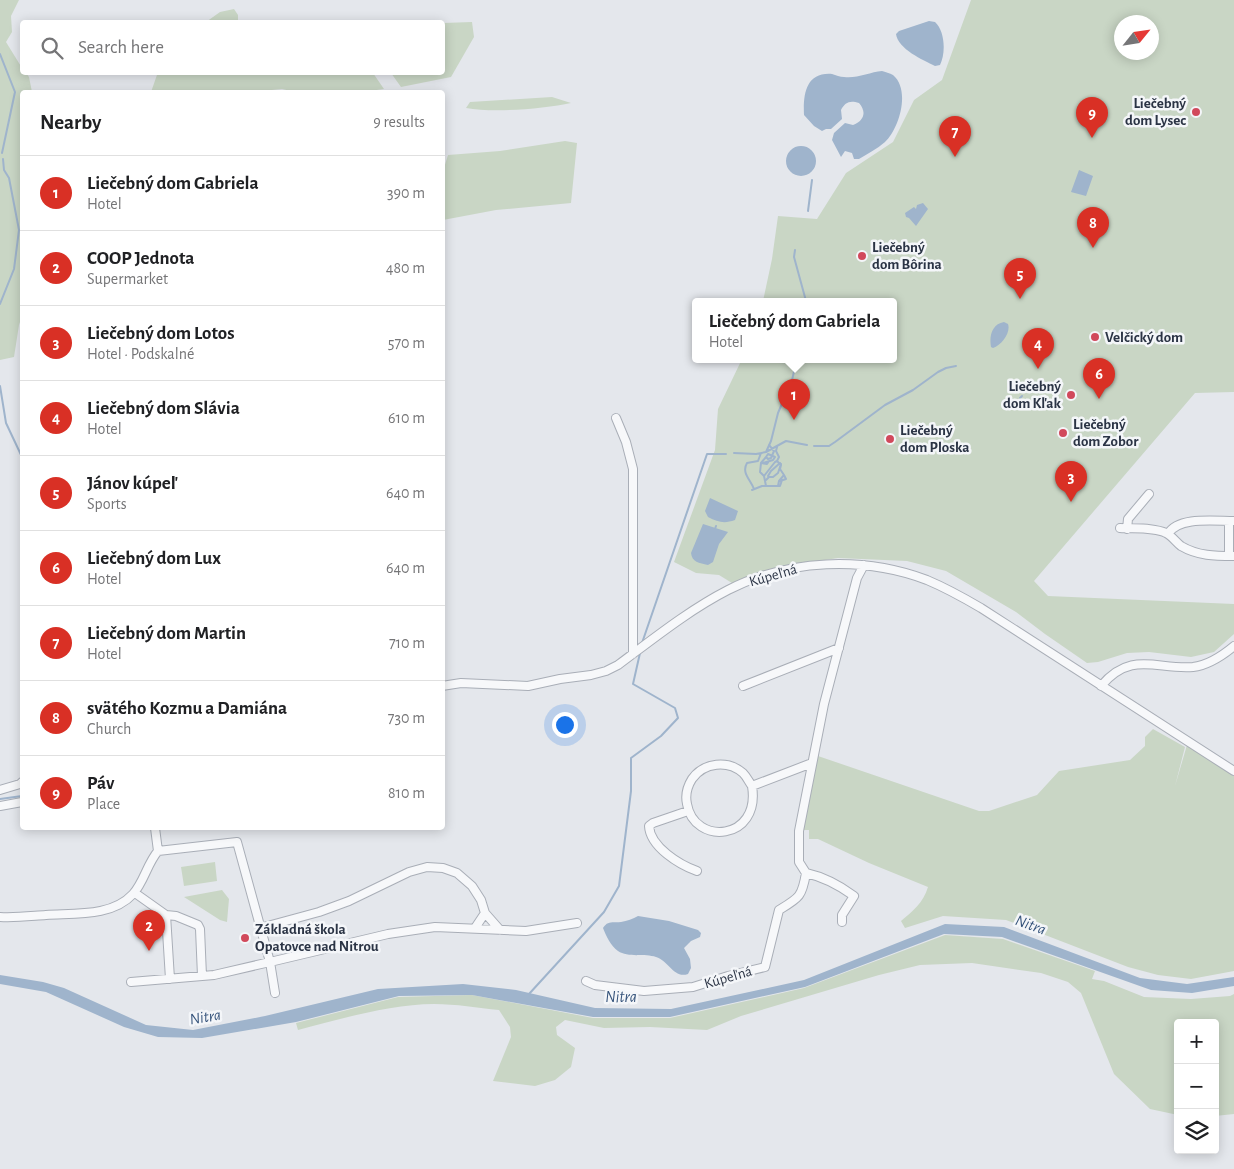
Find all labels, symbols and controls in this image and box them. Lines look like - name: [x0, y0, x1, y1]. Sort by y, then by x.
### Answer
- north arrow: [1114, 15, 1159, 60]
- search box: [20, 20, 445, 75]
- icon: search: [38, 34, 66, 62]
- text: Search here: [78, 38, 164, 57]
- place label: Liečebný dom Lysec: [1125, 96, 1186, 128]
- pin: 9: [1076, 97, 1108, 138]
- marker: Liečebný dom Lysec: [1190, 106, 1202, 118]
- text: Nearby: [40, 112, 101, 133]
- text: 9 results: [373, 114, 425, 130]
- pin: 7: [939, 116, 971, 157]
- text: Liečebný dom Gabriela: [87, 174, 259, 193]
- text: 1: [53, 185, 59, 201]
- text: 390 m: [387, 185, 425, 201]
- text: Hotel: [87, 196, 122, 212]
- pin: 8: [1077, 207, 1109, 248]
- place label: Liečebný dom Bôrina: [872, 240, 942, 272]
- text: COOP Jednota: [87, 249, 194, 268]
- marker: Liečebný dom Bôrina: [856, 250, 868, 262]
- pin: 5: [1004, 258, 1036, 299]
- text: 2: [52, 260, 60, 276]
- text: 480 m: [386, 260, 425, 276]
- text: Supermarket: [87, 271, 168, 287]
- popup: [692, 298, 897, 363]
- text: Liečebný dom Gabriela: [709, 312, 880, 331]
- text: Liečebný dom Lotos: [87, 324, 234, 343]
- pin: 4: [1022, 328, 1054, 369]
- place label: Velčický dom: [1105, 330, 1183, 345]
- marker: Velčický dom: [1089, 331, 1101, 343]
- text: Hotel: [709, 334, 743, 350]
- text: 3: [53, 335, 59, 351]
- text: 570 m: [388, 335, 425, 351]
- text: Hotel · Podskalné: [87, 346, 194, 362]
- pin: 6: [1083, 358, 1115, 399]
- pin: 1: [778, 379, 810, 420]
- place label: Liečebný dom Kľak: [1003, 379, 1062, 411]
- marker: Liečebný dom Kľak: [1065, 389, 1077, 401]
- text: Liečebný dom Slávia: [87, 399, 240, 418]
- text: 4: [52, 410, 60, 426]
- text: 610 m: [388, 410, 425, 426]
- place label: Liečebný dom Zobor: [1073, 417, 1139, 449]
- text: Hotel: [87, 421, 122, 437]
- place label: Liečebný dom Ploska: [900, 423, 969, 455]
- marker: Liečebný dom Zobor: [1057, 427, 1069, 439]
- marker: Liečebný dom Ploska: [884, 433, 896, 445]
- pin: 3: [1055, 461, 1087, 502]
- text: Jánov kúpeľ: [87, 474, 177, 493]
- text: 5: [53, 485, 59, 501]
- text: 640 m: [386, 485, 425, 501]
- text: Sports: [87, 496, 127, 512]
- text: Liečebný dom Lux: [87, 549, 221, 568]
- text: 6: [52, 560, 60, 576]
- text: 640 m: [386, 560, 425, 576]
- street label: Kúpeľná: [747, 561, 799, 589]
- text: Hotel: [87, 571, 122, 587]
- text: Liečebný dom Martin: [87, 624, 246, 643]
- text: 7: [53, 635, 59, 651]
- text: 710 m: [389, 635, 425, 651]
- text: Hotel: [87, 646, 122, 662]
- text: svätého Kozmu a Damiána: [87, 699, 287, 718]
- text: 8: [52, 710, 60, 726]
- text: 730 m: [388, 710, 425, 726]
- your location: [552, 712, 578, 738]
- text: Church: [87, 721, 131, 737]
- text: Páv: [87, 774, 115, 793]
- text: 9: [52, 785, 60, 801]
- text: 810 m: [388, 785, 425, 801]
- text: Place: [87, 796, 120, 812]
- pin: 2: [133, 910, 165, 951]
- water label: Nitra: [1013, 912, 1048, 938]
- place label: Základná škola Opatovce nad Nitrou: [255, 922, 379, 954]
- marker: Základná škola Opatovce nad Nitrou: [239, 932, 251, 944]
- street label: Kúpeľná: [702, 963, 754, 991]
- water label: Nitra: [605, 989, 637, 1005]
- water label: Nitra: [188, 1007, 222, 1027]
- map controls: [1174, 1019, 1219, 1154]
- button: +: [1174, 1019, 1219, 1064]
- button: −: [1174, 1064, 1219, 1109]
- button: layers: [1174, 1109, 1219, 1154]

